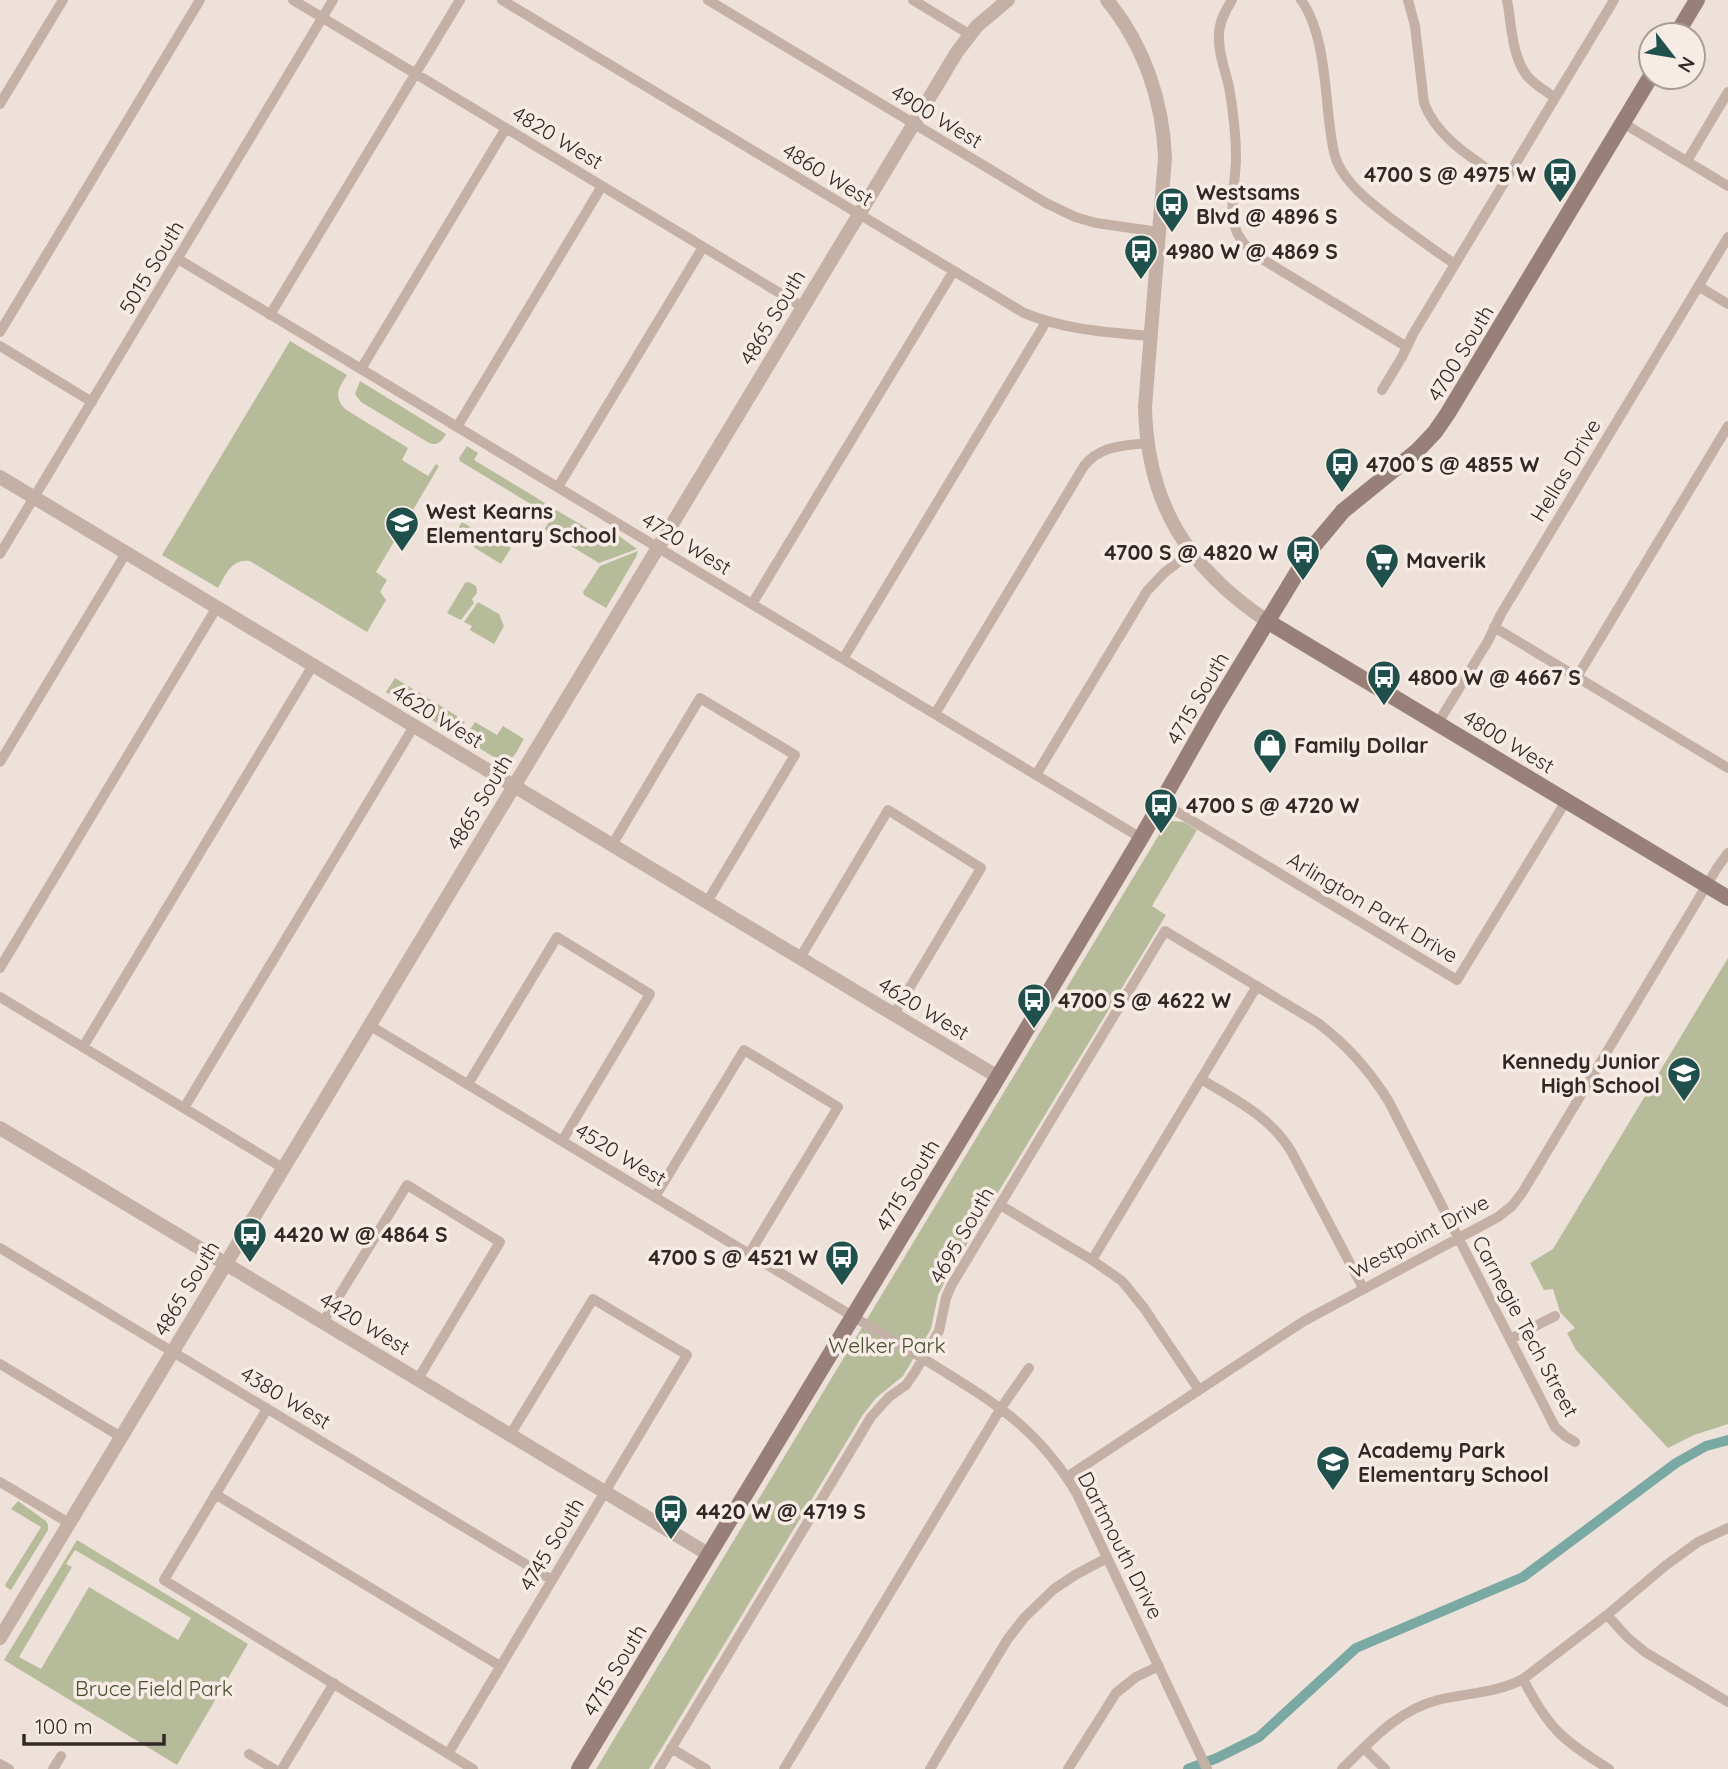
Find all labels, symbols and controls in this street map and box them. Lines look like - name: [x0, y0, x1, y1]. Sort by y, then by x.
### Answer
- north arrow: [1637, 21, 1707, 91]
- text: N: [1673, 53, 1700, 77]
- street label: 4900 West: [887, 79, 987, 153]
- street label: 4820 West: [508, 100, 608, 174]
- street label: 4860 West: [778, 137, 878, 211]
- bus stop icon: 4700 S @ 4975 W: [1541, 155, 1579, 204]
- place label: 4700 S @ 4975 W: [1364, 161, 1536, 187]
- place label: Westsams Blvd @ 4896 S: [1196, 179, 1338, 229]
- bus stop icon: Westsams Blvd @ 4896 S: [1153, 185, 1191, 234]
- street label: 5015 South: [113, 216, 189, 318]
- bus stop icon: 4980 W @ 4869 S: [1122, 232, 1160, 281]
- place label: 4980 W @ 4869 S: [1166, 238, 1338, 264]
- street label: 4865 South: [733, 265, 811, 369]
- street label: 4700 South: [1421, 300, 1499, 406]
- street label: Hellas Drive: [1524, 414, 1606, 526]
- bus stop icon: 4700 S @ 4855 W: [1323, 445, 1361, 494]
- place label: 4700 S @ 4855 W: [1366, 451, 1539, 477]
- place label: West Kearns Elementary School: [426, 498, 617, 548]
- school or university icon: West Kearns Elementary School: [383, 504, 421, 553]
- street label: 4720 West: [637, 506, 737, 580]
- bus stop icon: 4700 S @ 4820 W: [1284, 533, 1322, 582]
- place label: 4700 S @ 4820 W: [1104, 539, 1278, 565]
- supermarket icon: Maverik: [1363, 541, 1401, 590]
- place label: Maverik: [1406, 547, 1486, 573]
- street label: 4715 South: [1160, 647, 1234, 749]
- bus stop icon: 4800 W @ 4667 S: [1365, 658, 1403, 707]
- place label: 4800 W @ 4667 S: [1408, 664, 1581, 690]
- street label: 4620 West: [388, 679, 488, 753]
- street label: 4800 West: [1459, 704, 1559, 778]
- shop icon: Family Dollar: [1251, 726, 1289, 775]
- place label: Family Dollar: [1294, 732, 1428, 758]
- street label: 4865 South: [440, 750, 518, 854]
- bus stop icon: 4700 S @ 4720 W: [1142, 786, 1180, 835]
- place label: 4700 S @ 4720 W: [1186, 792, 1359, 818]
- street label: Arlington Park Drive: [1283, 846, 1463, 968]
- street label: 4620 West: [874, 971, 974, 1045]
- bus stop icon: 4700 S @ 4622 W: [1015, 981, 1053, 1030]
- place label: 4700 S @ 4622 W: [1058, 987, 1231, 1013]
- place label: Kennedy Junior High School: [1502, 1048, 1660, 1098]
- school or university icon: Kennedy Junior High School: [1665, 1054, 1703, 1103]
- street label: 4520 West: [571, 1117, 671, 1191]
- street label: 4715 South: [869, 1134, 945, 1236]
- street label: 4695 South: [923, 1182, 999, 1288]
- street label: Westpoint Drive: [1345, 1188, 1493, 1284]
- bus stop icon: 4420 W @ 4864 S: [231, 1215, 269, 1264]
- place label: 4420 W @ 4864 S: [274, 1221, 447, 1247]
- street label: Carnegie Tech Street: [1467, 1231, 1585, 1421]
- street label: 4865 South: [147, 1236, 225, 1340]
- bus stop icon: 4700 S @ 4521 W: [823, 1238, 861, 1287]
- place label: 4700 S @ 4521 W: [648, 1244, 818, 1270]
- street label: 4420 West: [315, 1286, 415, 1360]
- park label: Welker Park: [828, 1332, 946, 1358]
- street label: 4380 West: [236, 1360, 336, 1434]
- place label: Academy Park Elementary School: [1358, 1437, 1549, 1487]
- school or university icon: Academy Park Elementary School: [1314, 1443, 1352, 1492]
- street label: Dartmouth Drive: [1073, 1467, 1169, 1623]
- bus stop icon: 4420 W @ 4719 S: [652, 1492, 690, 1541]
- street label: 4745 South: [513, 1493, 589, 1595]
- place label: 4420 W @ 4719 S: [696, 1498, 866, 1524]
- street label: 4715 South: [576, 1619, 652, 1721]
- park label: Bruce Field Park: [75, 1675, 233, 1701]
- scale bar: [24, 1702, 164, 1746]
- text: 100 m: [35, 1713, 93, 1739]

